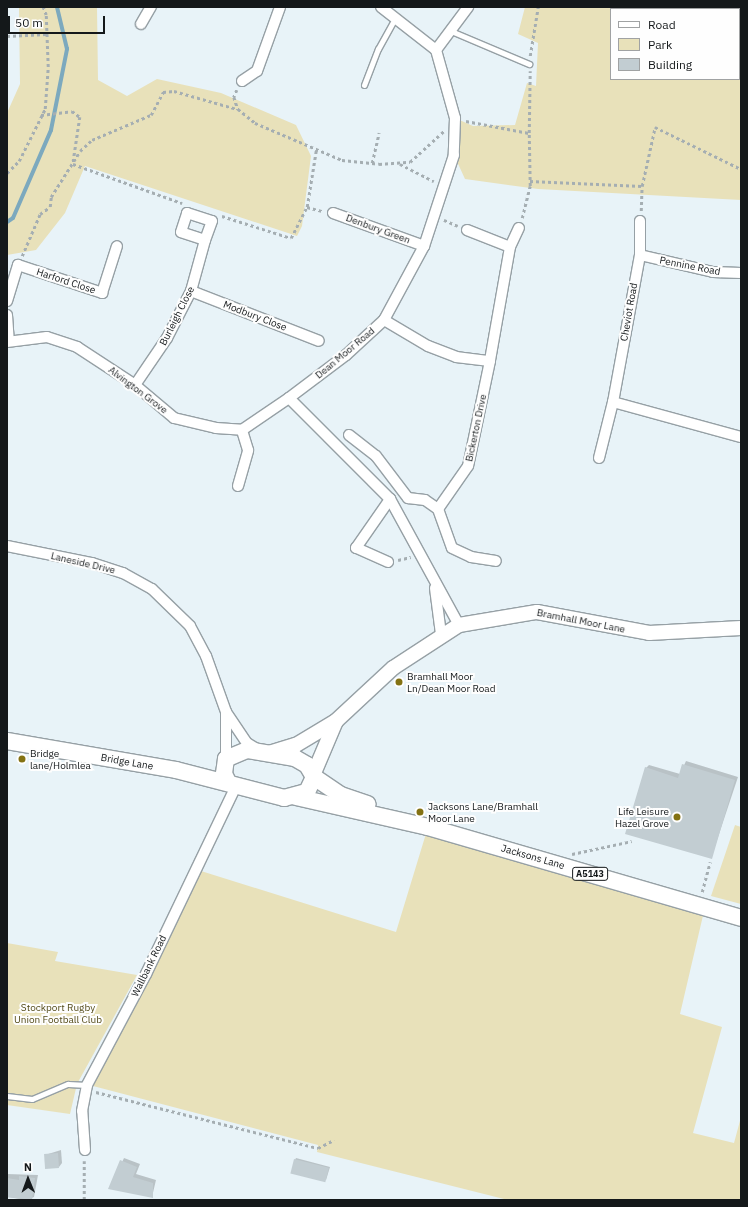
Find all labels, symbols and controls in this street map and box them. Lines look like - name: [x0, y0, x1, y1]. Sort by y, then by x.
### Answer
- scale bar: [10, 8, 107, 34]
- legend: [610, 8, 740, 80]
- text: 50 m: [15, 15, 43, 30]
- text: Road: [648, 17, 676, 32]
- text: Park: [648, 37, 672, 52]
- text: Building: [648, 57, 692, 72]
- street label: Denbury Green: [344, 212, 412, 246]
- street label: Pennine Road: [659, 254, 721, 278]
- street label: Harford Close: [35, 266, 97, 296]
- street label: Cheviot Road: [618, 282, 640, 342]
- street label: Burleigh Close: [157, 284, 197, 348]
- street label: Modbury Close: [222, 298, 288, 334]
- street label: Dean Moor Road: [313, 325, 377, 381]
- street label: Alvington Grove: [106, 364, 170, 416]
- street label: Bickerton Drive: [463, 393, 489, 463]
- street label: Laneside Drive: [50, 550, 116, 576]
- street label: Bramhall Moor Lane: [536, 607, 626, 635]
- place label: Bramhall Moor Ln/Dean Moor Road: [407, 670, 495, 694]
- marker: Bramhall Moor Ln/Dean Moor Road: [394, 677, 404, 687]
- place label: Bridge lane/Holmlea: [30, 747, 91, 770]
- street label: Bridge Lane: [100, 751, 154, 773]
- marker: Bridge lane/Holmlea: [17, 754, 27, 764]
- place label: Jacksons Lane/Bramhall Moor Lane: [428, 800, 538, 824]
- place label: Life Leisure Hazel Grove: [615, 805, 669, 828]
- marker: Jacksons Lane/Bramhall Moor Lane: [415, 807, 425, 817]
- marker: Life Leisure Hazel Grove: [672, 812, 682, 822]
- street label: Jacksons Lane: [500, 842, 566, 872]
- road number: A5143: [572, 867, 608, 881]
- street label: Wallbank Road: [129, 933, 169, 999]
- park label: Stockport Rugby Union Football Club: [14, 1001, 102, 1024]
- north arrow: [8, 1159, 48, 1199]
- text: N: [24, 1160, 32, 1174]

